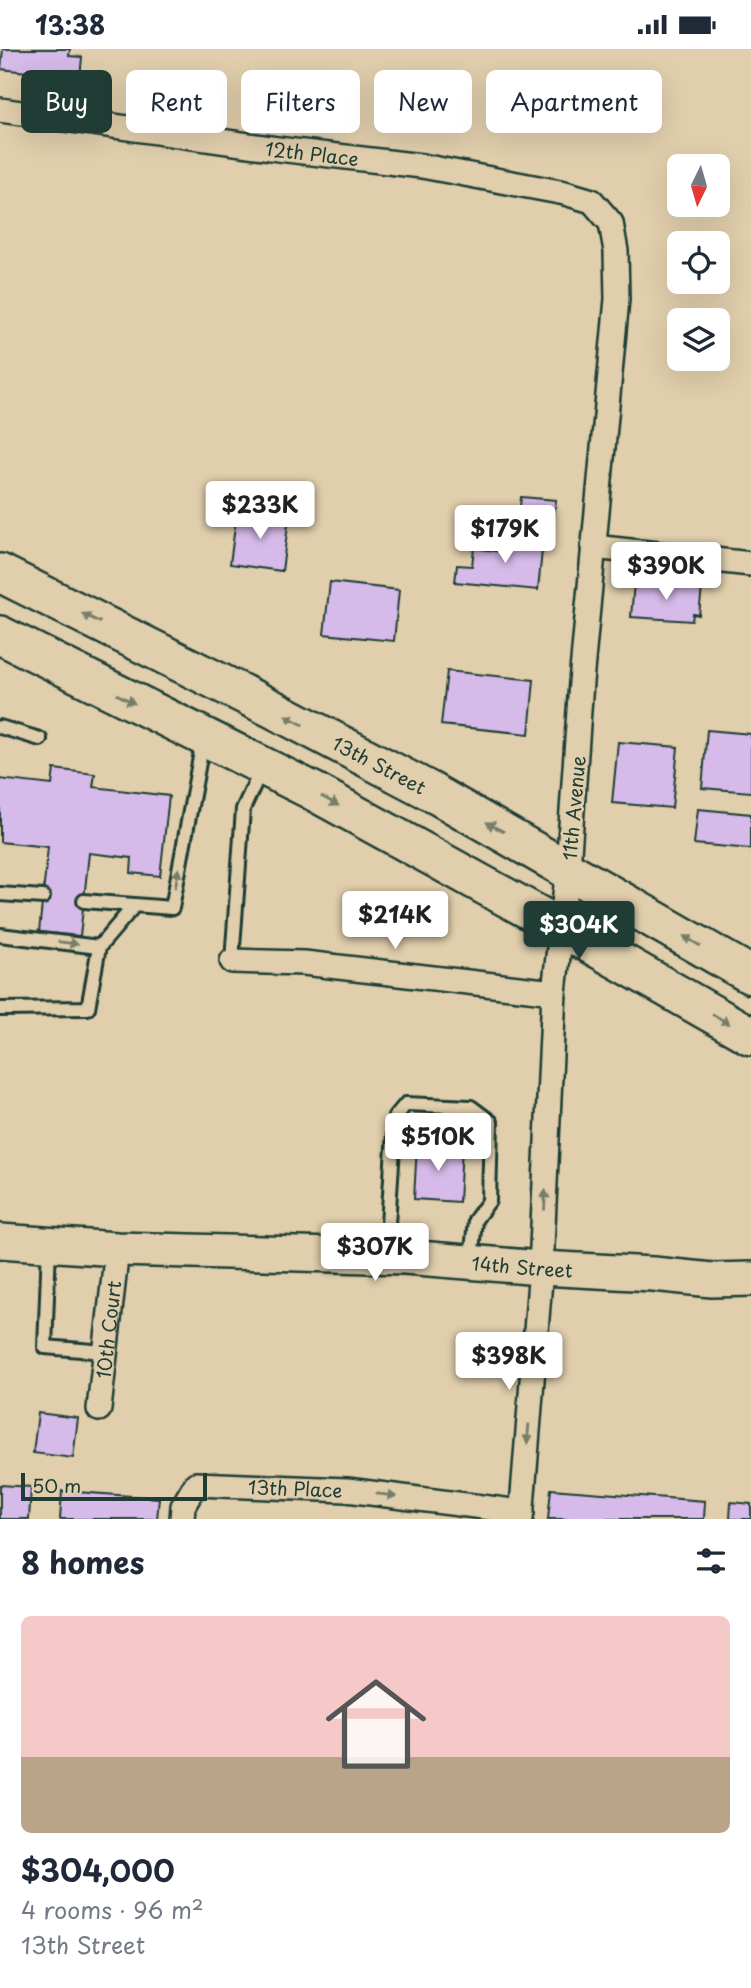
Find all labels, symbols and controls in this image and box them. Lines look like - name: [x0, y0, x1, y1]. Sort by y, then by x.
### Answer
- text: 13:38: [35, 5, 105, 44]
- chip: Buy: [21, 70, 112, 133]
- chip: Rent: [126, 70, 227, 133]
- chip: Filters: [241, 70, 360, 133]
- chip: New: [374, 70, 472, 133]
- chip: Apartment: [486, 70, 662, 133]
- street label: 12th Place: [263, 133, 360, 172]
- north arrow: [667, 154, 730, 217]
- map controls: [667, 154, 730, 371]
- button: locate: [667, 231, 730, 294]
- button: layers: [667, 308, 730, 371]
- pin: $233K: [211, 482, 309, 541]
- text: $233K: [222, 486, 298, 521]
- pin: $179K: [456, 505, 554, 565]
- text: $179K: [471, 510, 539, 545]
- pin: $390K: [617, 543, 715, 602]
- text: $390K: [627, 547, 705, 582]
- one-way arrow: [81, 613, 101, 624]
- one-way arrow: [117, 693, 136, 705]
- one-way arrow: [284, 714, 304, 725]
- street label: 13th Street: [327, 728, 432, 801]
- street label: 11th Avenue: [554, 754, 592, 862]
- one-way arrow: [320, 795, 340, 806]
- one-way arrow: [485, 821, 505, 833]
- one-way arrow: [172, 867, 183, 889]
- pin: $214K: [346, 891, 444, 951]
- text: $214K: [358, 896, 432, 931]
- pin: $304K: [530, 901, 628, 961]
- text: $304K: [540, 906, 618, 941]
- one-way arrow: [682, 935, 701, 947]
- one-way arrow: [57, 938, 79, 949]
- one-way arrow: [711, 1013, 731, 1025]
- pin: $510K: [389, 1113, 487, 1173]
- text: $510K: [401, 1118, 475, 1153]
- one-way arrow: [539, 1189, 550, 1211]
- pin: $307K: [326, 1223, 424, 1283]
- text: $307K: [337, 1228, 413, 1263]
- street label: 14th Street: [471, 1248, 574, 1284]
- street label: 10th Court: [89, 1279, 127, 1380]
- pin: $398K: [460, 1333, 558, 1392]
- text: $398K: [472, 1337, 546, 1372]
- one-way arrow: [522, 1423, 533, 1445]
- scale bar: [21, 1470, 206, 1502]
- text: 50 m: [32, 1471, 81, 1499]
- street label: 13th Place: [248, 1472, 343, 1504]
- one-way arrow: [375, 1489, 397, 1500]
- text: 8 homes: [21, 1539, 144, 1584]
- icon: filters: [692, 1542, 730, 1580]
- icon: home: [313, 1661, 439, 1787]
- text: $304,000: [21, 1847, 175, 1892]
- text: 4 rooms · 96 m²: [21, 1892, 204, 1927]
- text: 13th Street: [21, 1927, 145, 1962]

